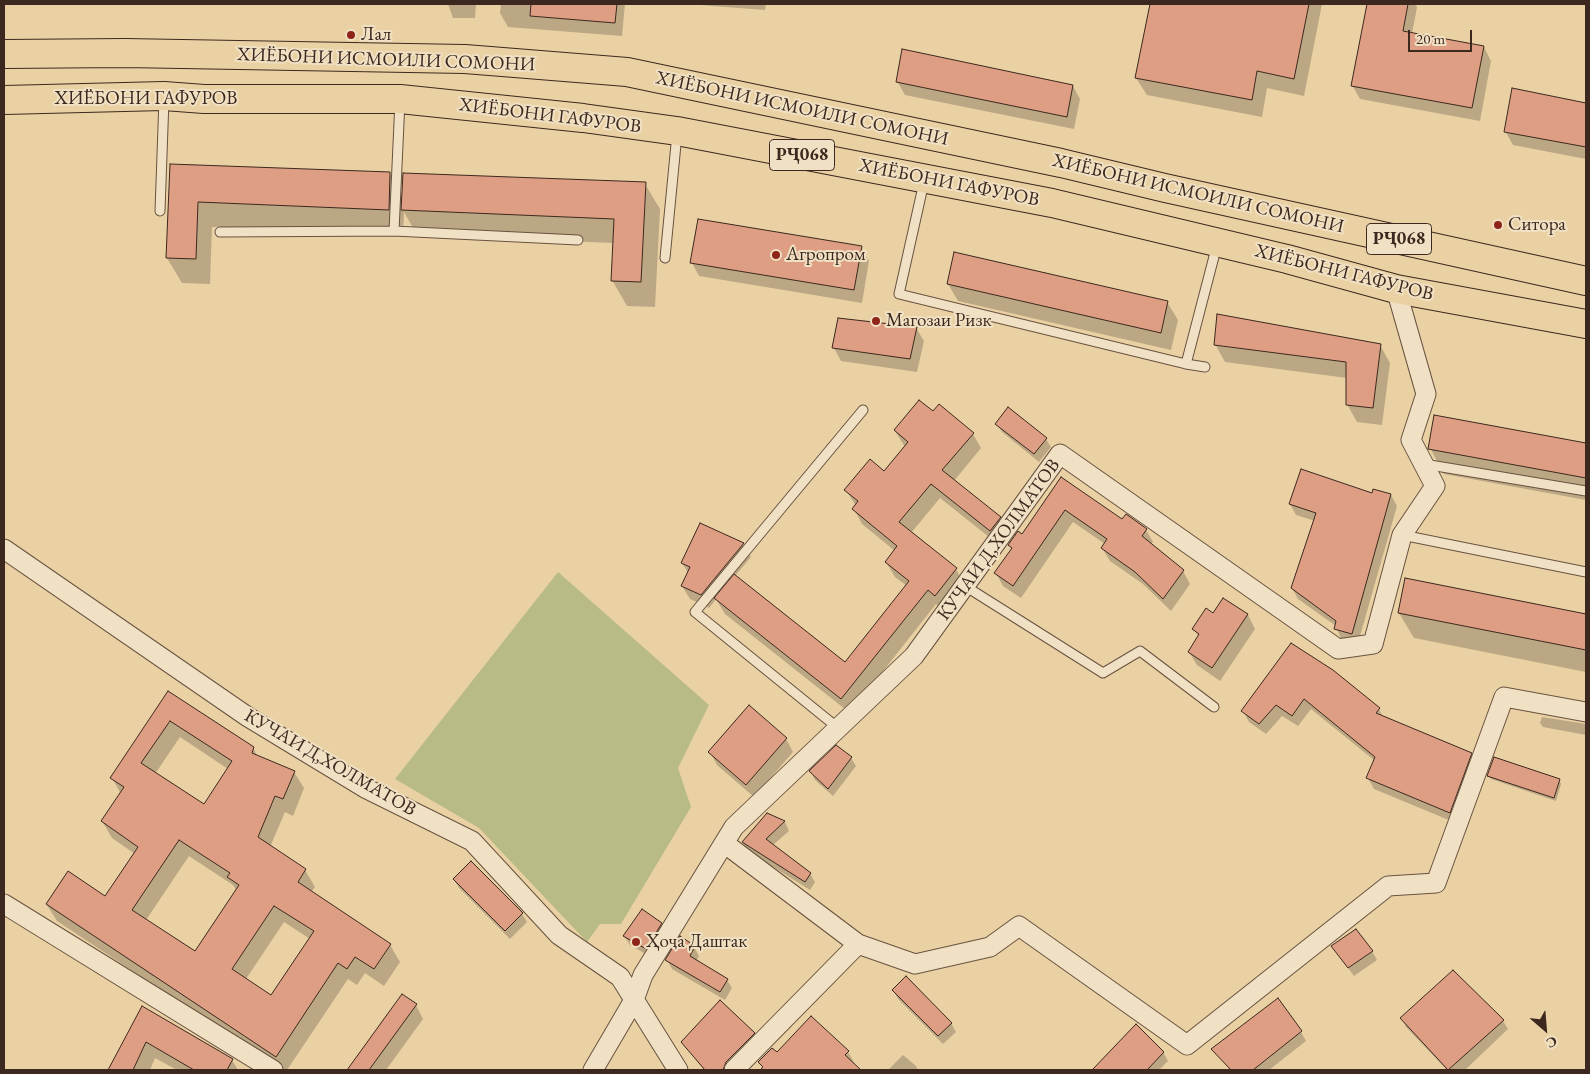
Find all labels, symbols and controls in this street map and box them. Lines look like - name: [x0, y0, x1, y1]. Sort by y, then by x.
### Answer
- scale bar: [1410, 20, 1474, 52]
- place label: Лал: [361, 24, 391, 46]
- marker: Лал: [345, 29, 357, 41]
- text: 20 m: [1416, 29, 1445, 48]
- street label: ХИЁБОНИ ИСМОИЛИ СОМОНИ: [237, 43, 535, 77]
- street label: ХИЁБОНИ ИСМОИЛИ СОМОНИ: [654, 67, 950, 151]
- street label: ХИЁБОНИ ГАФУРОВ: [54, 88, 238, 110]
- street label: ХИЁБОНИ ГАФУРОВ: [458, 94, 642, 138]
- road number: РҶ068: [770, 140, 834, 170]
- street label: ХИЁБОНИ ИСМОИЛИ СОМОНИ: [1050, 149, 1346, 239]
- street label: ХИЁБОНИ ГАФУРОВ: [857, 154, 1041, 212]
- place label: Ситора: [1508, 214, 1566, 236]
- marker: Ситора: [1492, 219, 1504, 231]
- road number: РҶ068: [1366, 223, 1432, 254]
- street label: ХИЁБОНИ ГАФУРОВ: [1252, 240, 1436, 306]
- place label: Агропром: [786, 244, 866, 266]
- marker: Агропром: [770, 249, 782, 261]
- place label: Магозаи Ризк: [886, 310, 992, 332]
- marker: Магозаи Ризк: [870, 315, 882, 327]
- street label: КУЧАИ Д,ХОЛМАТОВ: [933, 455, 1065, 625]
- street label: КУЧАИ Д,ХОЛМАТОВ: [240, 705, 420, 821]
- place label: Ҳоҷа Даштак: [646, 931, 747, 953]
- marker: Ҳоҷа Даштак: [630, 936, 642, 948]
- north arrow: [1520, 1004, 1570, 1054]
- text: С: [1543, 1032, 1560, 1053]

